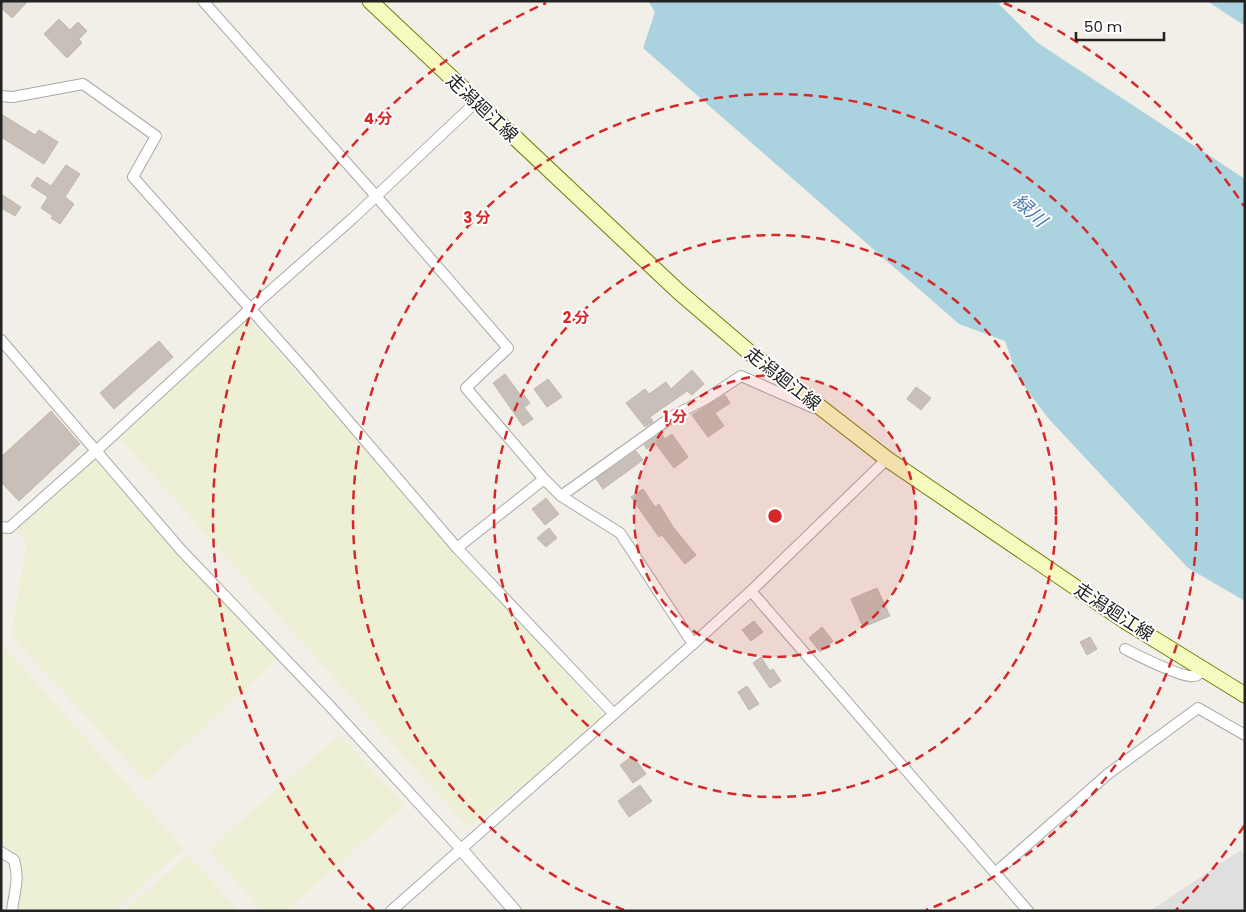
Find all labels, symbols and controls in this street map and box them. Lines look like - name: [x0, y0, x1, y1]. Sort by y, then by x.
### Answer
- scale bar: [1076, 10, 1164, 42]
- text: 50 m: [1084, 16, 1122, 37]
- street label: 走潟廻江線: [441, 68, 524, 147]
- text: 4 分: [364, 108, 392, 129]
- water label: 緑川: [1007, 188, 1054, 234]
- text: 3 分: [463, 207, 491, 228]
- text: 2 分: [563, 307, 589, 328]
- street label: 走潟廻江線: [740, 341, 826, 416]
- text: 1 分: [663, 406, 687, 427]
- centre of rings: [766, 507, 784, 525]
- street label: 走潟廻江線: [1070, 577, 1159, 647]

